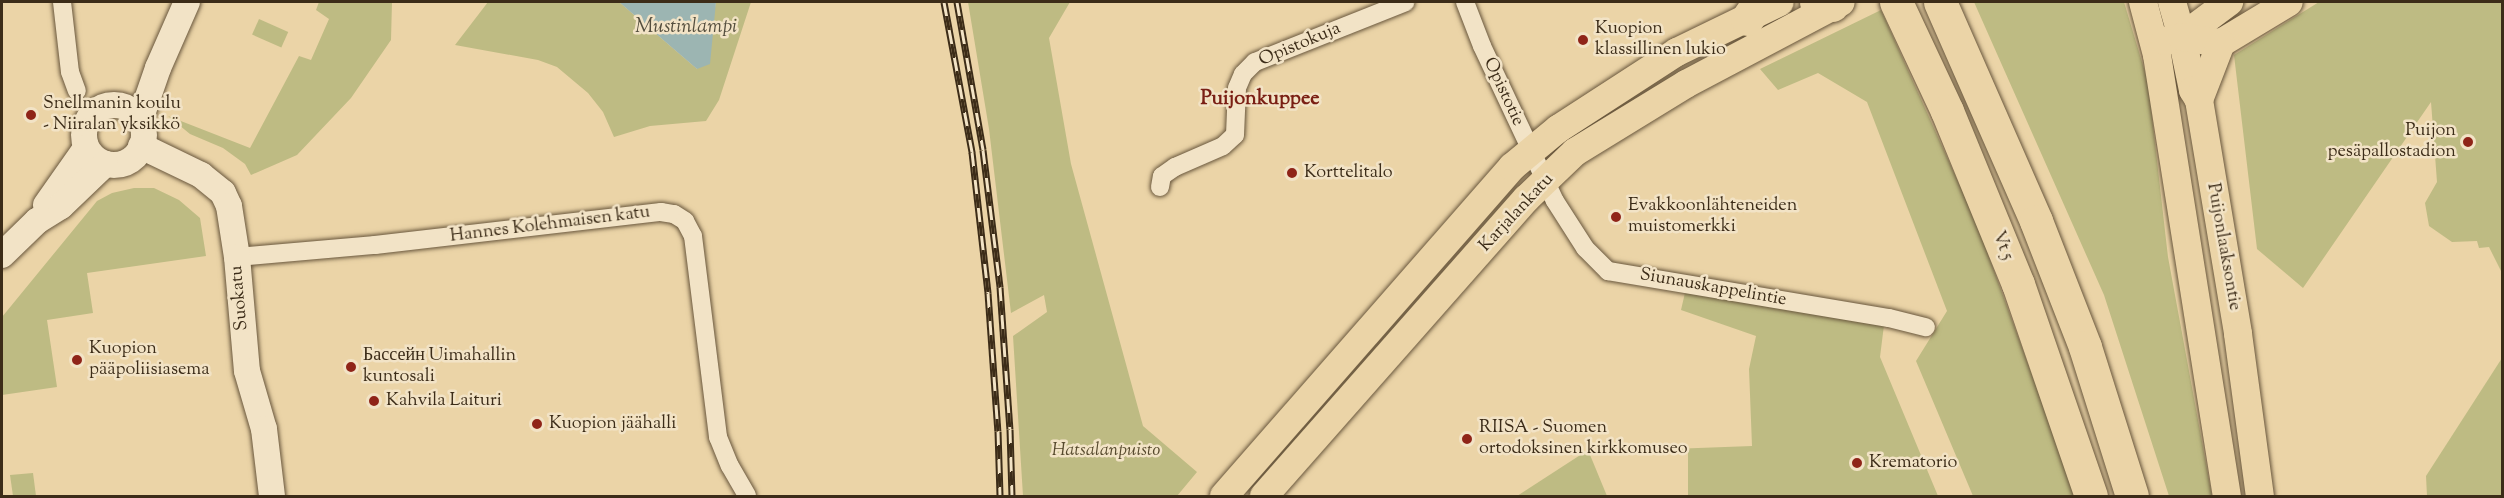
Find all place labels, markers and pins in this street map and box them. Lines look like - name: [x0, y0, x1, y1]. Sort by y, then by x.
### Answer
- place label: Kuopion klassillinen lukio: [1595, 19, 1726, 62]
- marker: Kuopion klassillinen lukio: [1576, 33, 1590, 47]
- place label: Snellmanin koulu - Niiralan yksikkö: [43, 94, 181, 136]
- marker: Snellmanin koulu - Niiralan yksikkö: [24, 108, 38, 122]
- place label: Puijon pesäpallostadion: [2327, 121, 2456, 164]
- marker: Puijon pesäpallostadion: [2461, 135, 2475, 149]
- place label: Korttelitalo: [1304, 162, 1393, 184]
- marker: Korttelitalo: [1285, 166, 1299, 180]
- place label: Evakkoonlähteneiden muistomerkki: [1628, 196, 1797, 238]
- marker: Evakkoonlähteneiden muistomerkki: [1609, 210, 1623, 224]
- place label: Kuopion pääpoliisiasema: [89, 339, 210, 382]
- place label: Бассейн Uimahallin kuntosali: [363, 346, 516, 388]
- marker: Kuopion pääpoliisiasema: [70, 353, 84, 367]
- marker: Бассейн Uimahallin kuntosali: [344, 360, 358, 374]
- place label: Kahvila Laituri: [386, 390, 502, 412]
- marker: Kahvila Laituri: [367, 394, 381, 408]
- place label: Kuopion jäähalli: [549, 413, 676, 435]
- marker: Kuopion jäähalli: [530, 417, 544, 431]
- place label: RIISA - Suomen ortodoksinen kirkkomuseo: [1479, 418, 1688, 460]
- marker: RIISA - Suomen ortodoksinen kirkkomuseo: [1460, 432, 1474, 446]
- place label: Krematorio: [1869, 452, 1957, 474]
- marker: Krematorio: [1850, 456, 1864, 470]

